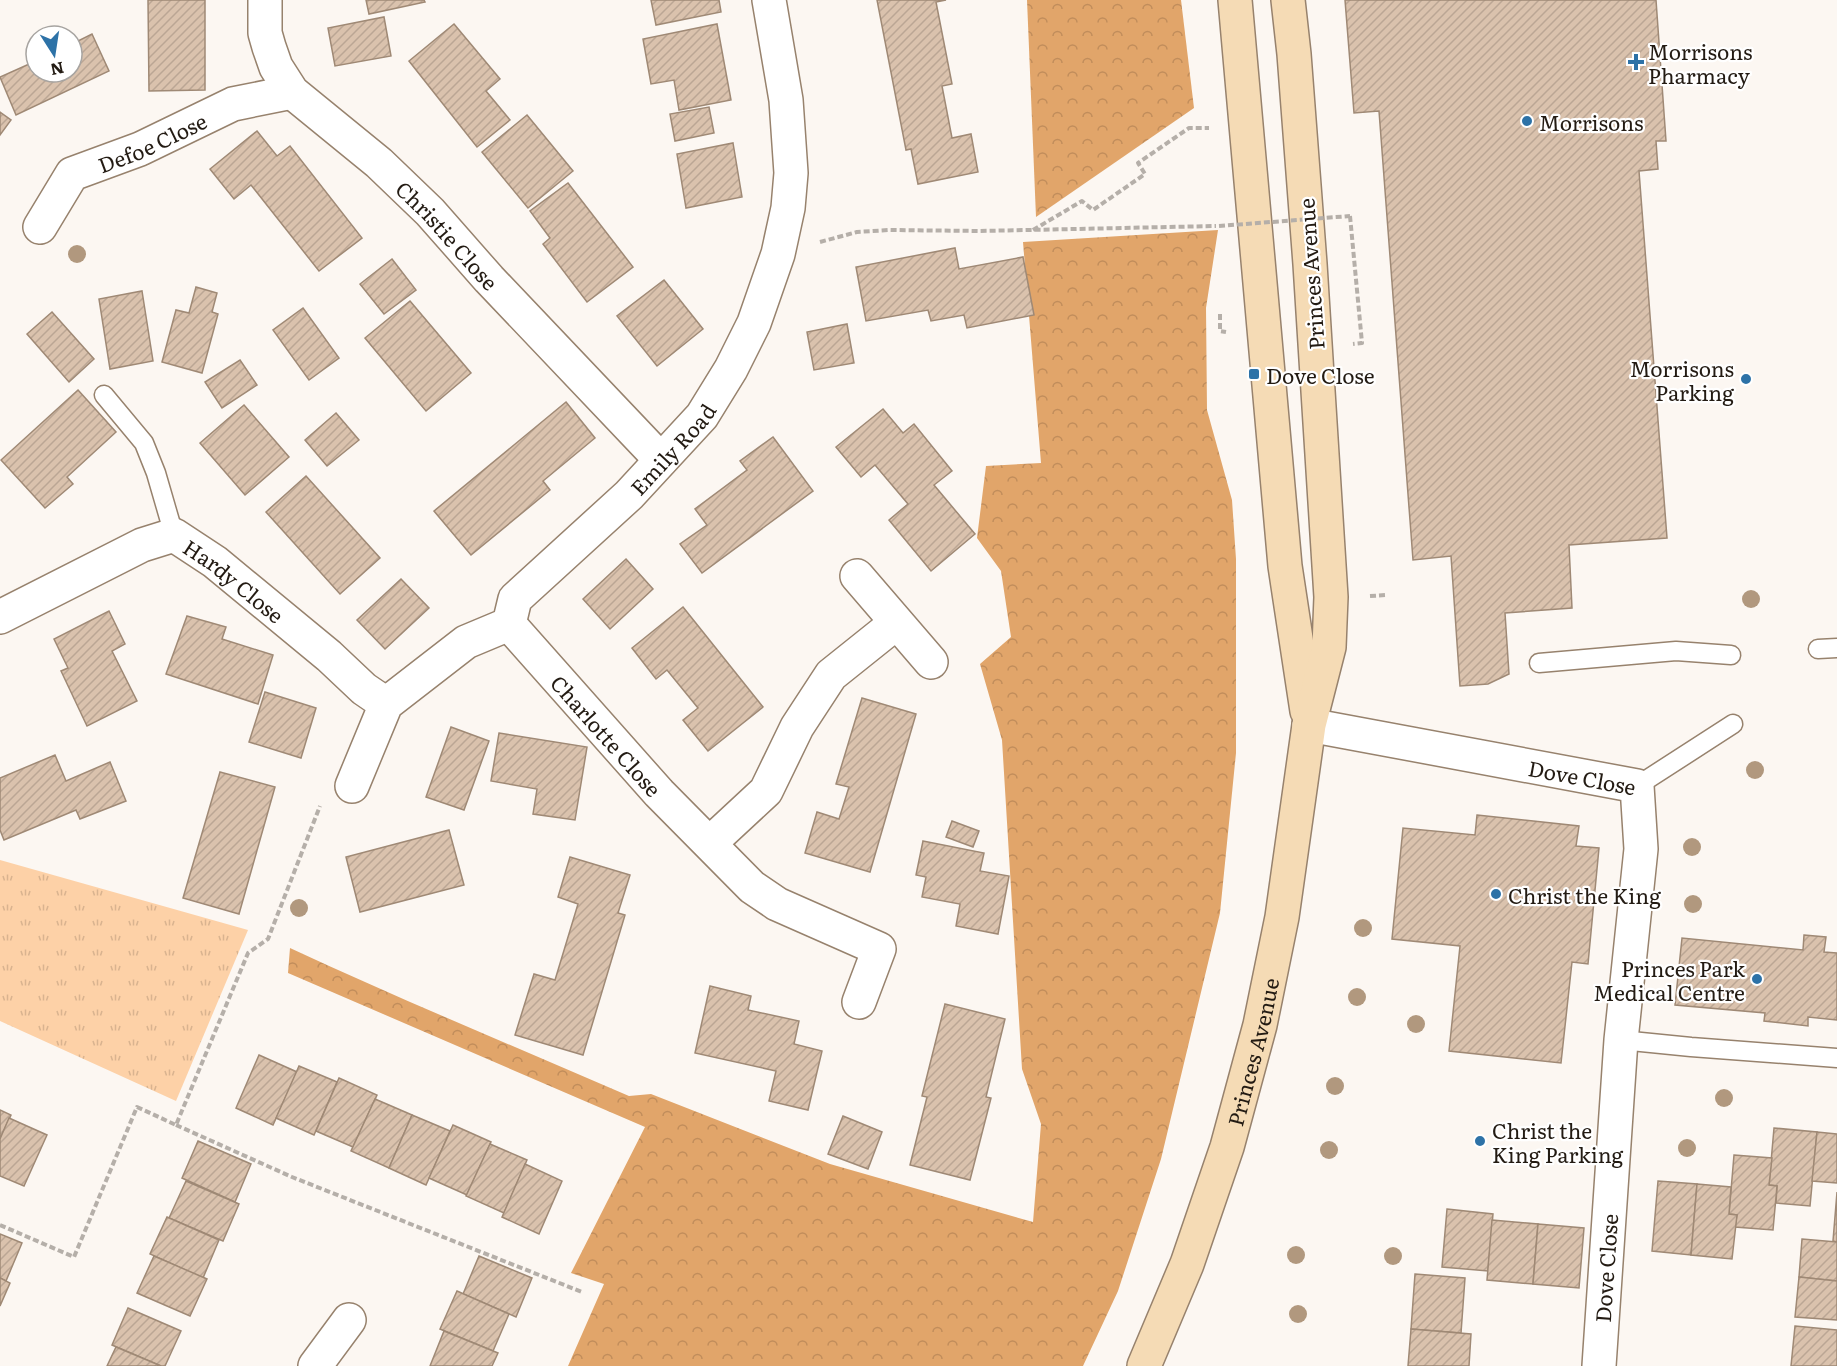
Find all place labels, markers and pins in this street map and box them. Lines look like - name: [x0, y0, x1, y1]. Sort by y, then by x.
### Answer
- place label: Morrisons Pharmacy: [1648, 35, 1752, 90]
- marker: Morrisons Pharmacy: [1629, 55, 1643, 69]
- place label: Morrisons: [1539, 106, 1643, 137]
- marker: Morrisons: [1520, 114, 1534, 128]
- place label: Morrisons Parking: [1630, 352, 1734, 407]
- place label: Dove Close: [1266, 359, 1375, 390]
- marker: Dove Close: [1247, 367, 1261, 381]
- marker: Morrisons Parking: [1739, 372, 1753, 386]
- place label: Christ the King: [1508, 879, 1661, 910]
- marker: Christ the King: [1489, 887, 1503, 901]
- place label: Princes Park Medical Centre: [1593, 952, 1745, 1007]
- marker: Princes Park Medical Centre: [1750, 972, 1764, 986]
- place label: Christ the King Parking: [1492, 1114, 1624, 1169]
- marker: Christ the King Parking: [1473, 1134, 1487, 1148]

